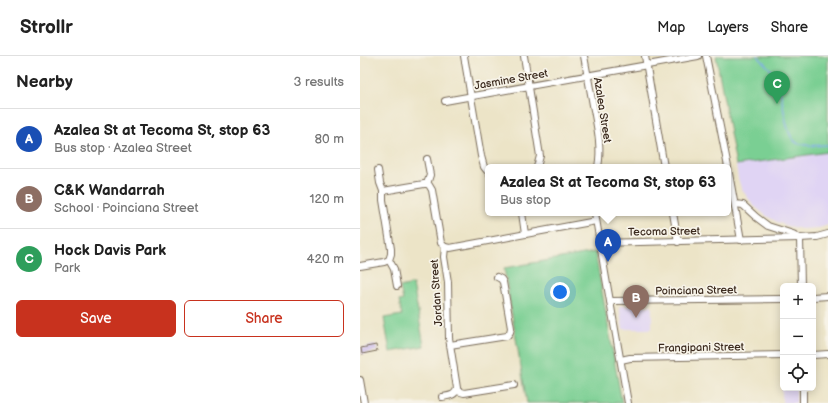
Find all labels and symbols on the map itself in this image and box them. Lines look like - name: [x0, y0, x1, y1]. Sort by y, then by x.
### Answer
- street label: Jasmine Street: [473, 67, 550, 92]
- pin: C: [764, 71, 790, 104]
- street label: Azalea Street: [591, 76, 614, 144]
- street label: Tecoma Street: [628, 224, 701, 239]
- pin: A: [595, 229, 621, 262]
- street label: Jordan Street: [428, 258, 445, 327]
- your location: [550, 282, 570, 302]
- street label: Poinciana Street: [655, 283, 738, 298]
- pin: B: [623, 285, 649, 318]
- street label: Frangipani Street: [658, 340, 745, 355]

